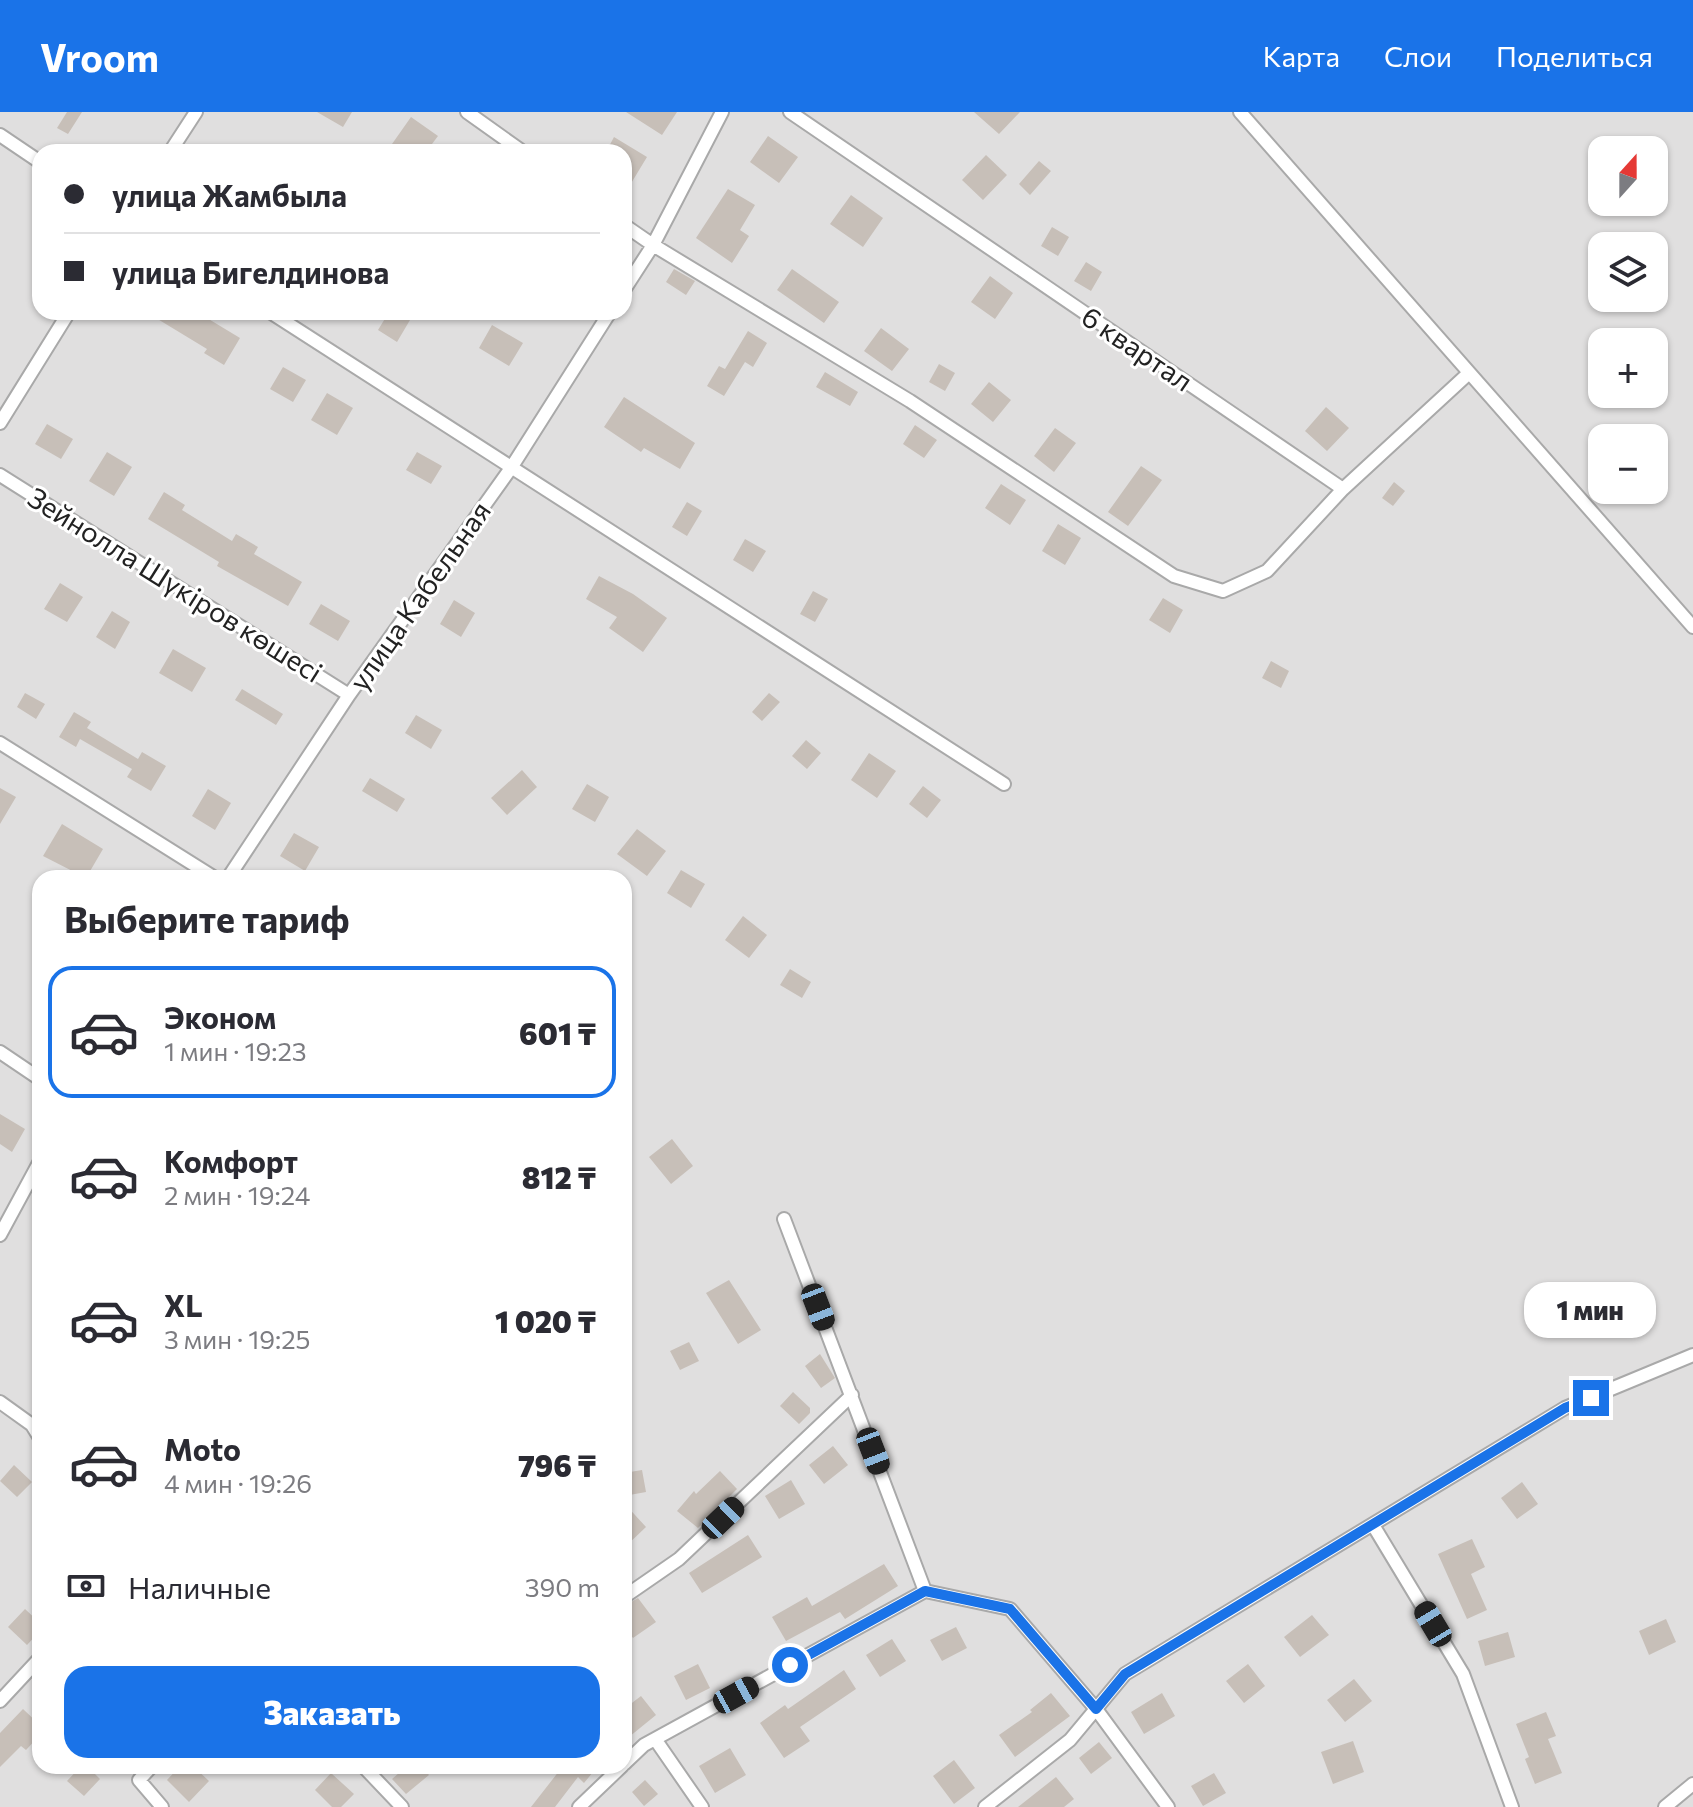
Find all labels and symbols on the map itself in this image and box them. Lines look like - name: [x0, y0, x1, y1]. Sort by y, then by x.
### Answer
- north arrow: [1588, 136, 1668, 216]
- street label: 6 квартал: [1076, 299, 1200, 398]
- street label: Зейнолла Шүкіров көшесі: [22, 479, 329, 689]
- street label: улица Кабельная: [341, 494, 497, 696]
- car: [798, 1280, 838, 1334]
- callout: 1 мин: [1525, 1282, 1657, 1338]
- route end: [1573, 1380, 1609, 1416]
- car: [853, 1424, 893, 1478]
- car: [697, 1493, 749, 1543]
- car: [1410, 1597, 1456, 1651]
- route start: [772, 1647, 808, 1683]
- car: [709, 1673, 763, 1717]

